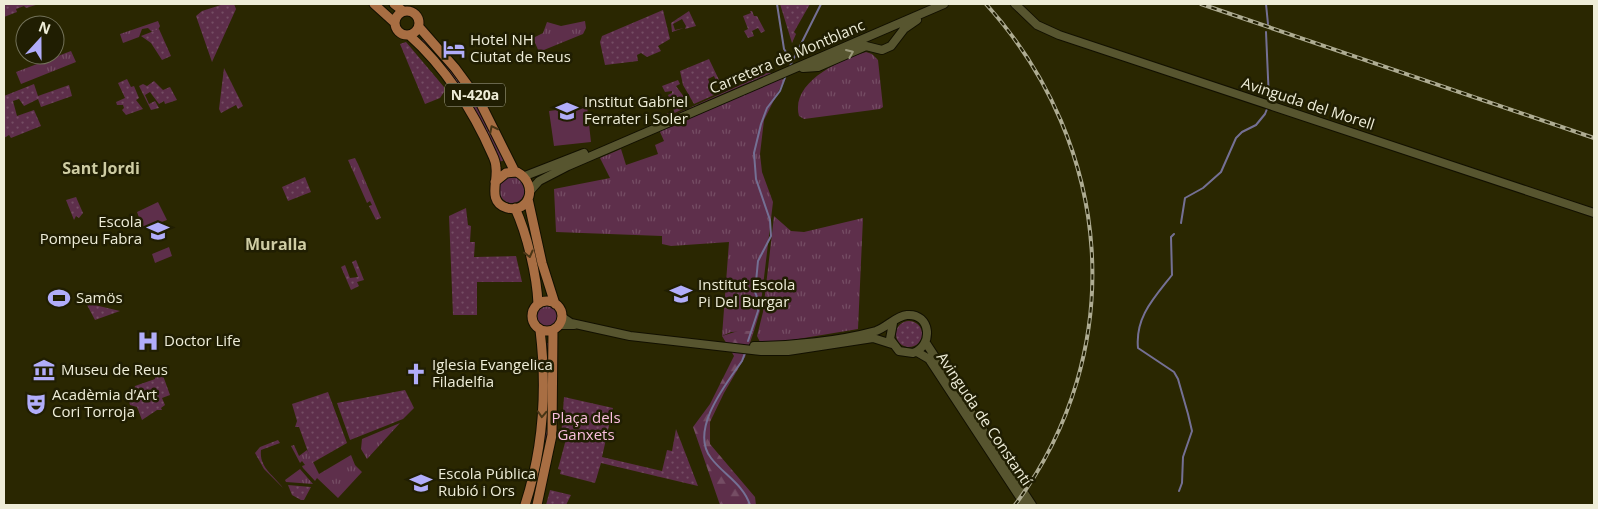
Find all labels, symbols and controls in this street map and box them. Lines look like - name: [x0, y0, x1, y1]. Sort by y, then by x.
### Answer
- street label: Carretera de Montblanc: [706, 14, 867, 98]
- north arrow: [15, 15, 65, 65]
- text: N: [36, 16, 54, 38]
- place label: Hotel NH Ciutat de Reus: [470, 29, 571, 66]
- hotel icon: Hotel NH Ciutat de Reus: [441, 36, 467, 62]
- one-way arrow: [845, 49, 854, 60]
- street label: Avinguda del Morell: [1239, 72, 1377, 134]
- road number: N-420a: [445, 84, 505, 106]
- place label: Institut Gabriel Ferrater i Soler: [584, 91, 688, 128]
- school or university icon: Institut Gabriel Ferrater i Soler: [554, 98, 580, 124]
- one-way arrow: [489, 125, 499, 134]
- district label: Sant Jordi: [62, 157, 140, 179]
- place label: Escola Pompeu Fabra: [40, 211, 142, 248]
- school or university icon: Escola Pompeu Fabra: [145, 218, 171, 244]
- district label: Muralla: [245, 233, 307, 255]
- one-way arrow: [523, 250, 534, 259]
- place label: Institut Escola Pi Del Burgar: [698, 274, 795, 311]
- school or university icon: Institut Escola Pi Del Burgar: [668, 281, 694, 307]
- sports icon: Samös: [46, 285, 72, 311]
- place label: Samös: [76, 287, 123, 307]
- hospital icon: Doctor Life: [135, 328, 161, 354]
- place label: Doctor Life: [164, 330, 241, 350]
- street label: Avinguda de Constantí: [933, 348, 1038, 490]
- place label: Iglesia Evangelica Filadelfia: [432, 354, 553, 391]
- museum icon: Museu de Reus: [31, 357, 57, 383]
- place label: Museu de Reus: [61, 359, 168, 379]
- church icon: Iglesia Evangelica Filadelfia: [403, 361, 429, 387]
- place label: Acadèmia d’Art Cori Torroja: [52, 384, 157, 421]
- theatre icon: Acadèmia d’Art Cori Torroja: [23, 391, 49, 417]
- park label: Plaça dels Ganxets: [551, 407, 621, 444]
- one-way arrow: [536, 410, 547, 418]
- place label: Escola Pública Rubió i Ors: [438, 463, 536, 500]
- school or university icon: Escola Pública Rubió i Ors: [408, 470, 434, 496]

